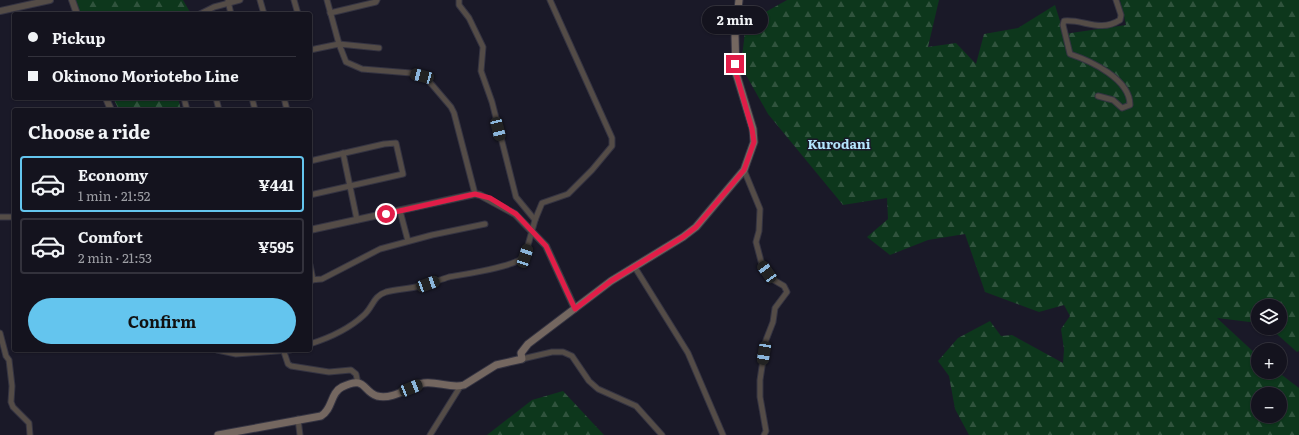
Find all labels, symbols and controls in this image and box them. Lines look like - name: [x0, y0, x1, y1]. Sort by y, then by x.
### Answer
- callout: 2 min: [702, 6, 768, 34]
- text: 2 min: [717, 10, 753, 29]
- text: Pickup: [52, 26, 105, 49]
- route end: [726, 55, 744, 73]
- text: Okinono Moriotebo Line: [52, 64, 239, 87]
- car: [409, 67, 435, 85]
- car: [489, 116, 507, 142]
- text: Choose a ride: [28, 118, 150, 145]
- district label: Kurodani: [807, 134, 871, 153]
- text: Economy: [78, 163, 148, 186]
- icon: car: [30, 166, 66, 202]
- text: ¥441: [259, 173, 294, 196]
- text: 1 min · 21:52: [78, 186, 150, 205]
- route start: [377, 205, 395, 223]
- text: Comfort: [78, 225, 143, 248]
- icon: car: [30, 228, 66, 264]
- text: ¥595: [258, 235, 294, 258]
- car: [516, 243, 534, 269]
- text: 2 min · 21:53: [78, 248, 152, 267]
- car: [755, 259, 779, 285]
- car: [415, 274, 441, 294]
- button: Confirm: [28, 298, 296, 344]
- map controls: [1251, 299, 1287, 423]
- button: layers: [1251, 299, 1287, 335]
- car: [756, 340, 772, 366]
- button: +: [1251, 343, 1287, 379]
- car: [398, 378, 424, 398]
- button: −: [1251, 387, 1287, 423]

